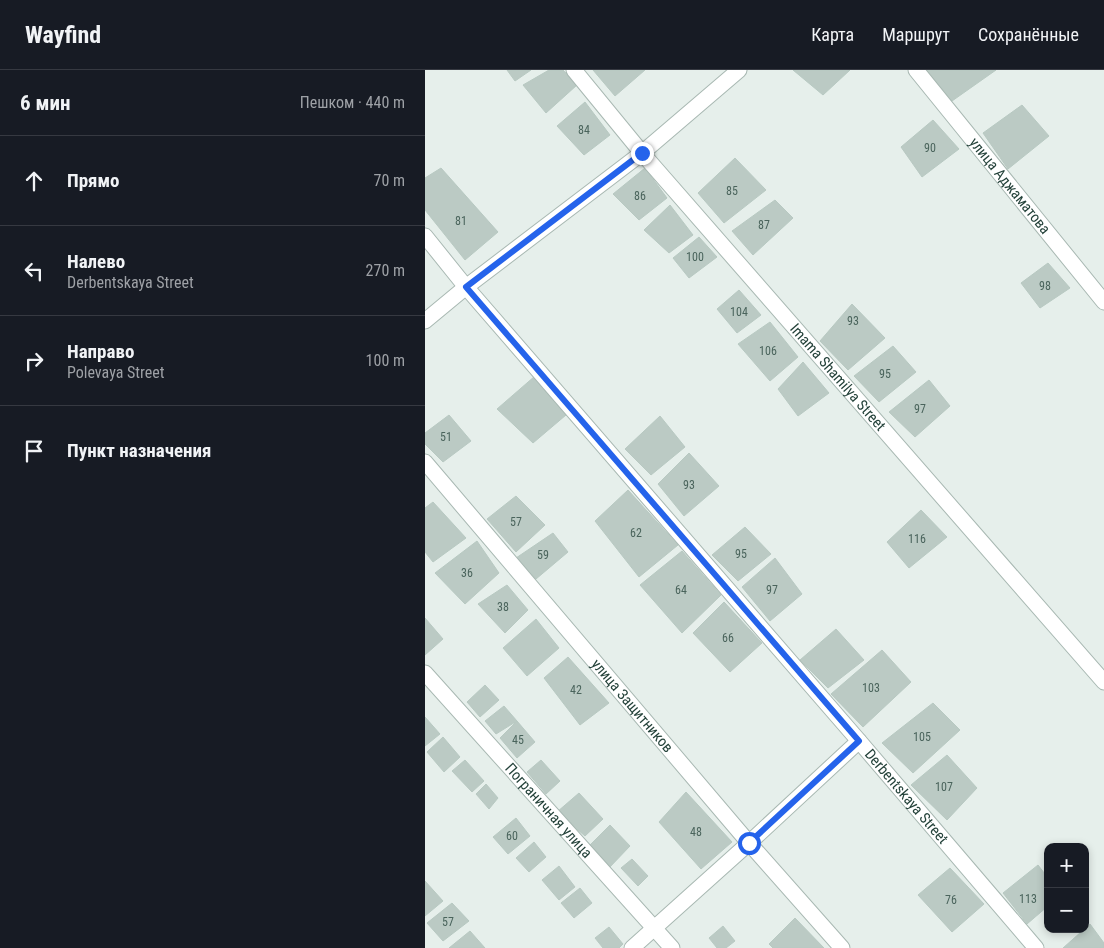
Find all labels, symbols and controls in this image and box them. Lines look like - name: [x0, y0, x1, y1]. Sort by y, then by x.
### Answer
- text: Wayfind: [25, 21, 101, 49]
- text: Карта: [811, 24, 854, 45]
- text: Маршрут: [882, 24, 950, 45]
- text: Сохранённые: [978, 24, 1079, 45]
- text: 6 мин: [20, 91, 70, 115]
- text: Пешком · 440 m: [300, 93, 405, 112]
- house number: 84: [578, 123, 590, 137]
- street label: улица Аджаматова: [965, 134, 1054, 238]
- house number: 90: [924, 141, 936, 155]
- route end: [631, 142, 654, 165]
- icon: ahead: [20, 167, 48, 195]
- text: Прямо: [67, 169, 120, 192]
- text: 70 m: [373, 171, 405, 190]
- house number: 85: [726, 184, 738, 198]
- house number: 86: [634, 189, 646, 203]
- house number: 81: [455, 214, 467, 228]
- house number: 87: [758, 218, 770, 232]
- text: Налево: [67, 250, 125, 273]
- house number: 100: [686, 250, 704, 264]
- icon: left: [20, 257, 48, 285]
- text: 270 m: [366, 261, 405, 280]
- text: Derbentskaya Street: [67, 273, 194, 292]
- house number: 98: [1039, 279, 1051, 293]
- house number: 104: [730, 305, 748, 319]
- house number: 93: [847, 314, 859, 328]
- street label: Imama Shamilya Street: [786, 320, 890, 435]
- text: Направо: [67, 340, 134, 363]
- house number: 106: [759, 344, 777, 358]
- icon: right: [20, 347, 48, 375]
- text: 100 m: [366, 351, 405, 370]
- text: Polevaya Street: [67, 363, 165, 382]
- house number: 95: [879, 367, 891, 381]
- house number: 97: [914, 402, 926, 416]
- house number: 51: [440, 430, 452, 444]
- icon: arrive: [20, 437, 48, 465]
- text: Пункт назначения: [67, 439, 211, 462]
- house number: 93: [683, 478, 695, 492]
- house number: 57: [510, 515, 522, 529]
- house number: 62: [630, 526, 642, 540]
- house number: 116: [908, 532, 926, 546]
- house number: 95: [735, 547, 747, 561]
- house number: 59: [537, 548, 549, 562]
- house number: 36: [461, 566, 473, 580]
- house number: 64: [675, 583, 687, 597]
- house number: 97: [766, 583, 778, 597]
- house number: 38: [497, 600, 509, 614]
- house number: 66: [722, 631, 734, 645]
- street label: улица Защитников: [588, 655, 677, 756]
- house number: 103: [862, 681, 880, 695]
- house number: 42: [570, 683, 582, 697]
- house number: 105: [913, 730, 931, 744]
- house number: 45: [512, 733, 524, 747]
- street label: Derbentskaya Street: [861, 745, 952, 848]
- street label: Пограничная улица: [501, 759, 596, 862]
- house number: 107: [935, 780, 953, 794]
- house number: 48: [690, 825, 702, 839]
- house number: 60: [506, 829, 518, 843]
- route start: [738, 832, 761, 855]
- map controls: [1044, 843, 1089, 933]
- button: +: [1044, 843, 1089, 888]
- button: −: [1044, 888, 1089, 933]
- house number: 113: [1019, 892, 1037, 906]
- house number: 76: [945, 893, 957, 907]
- house number: 57: [442, 915, 454, 929]

